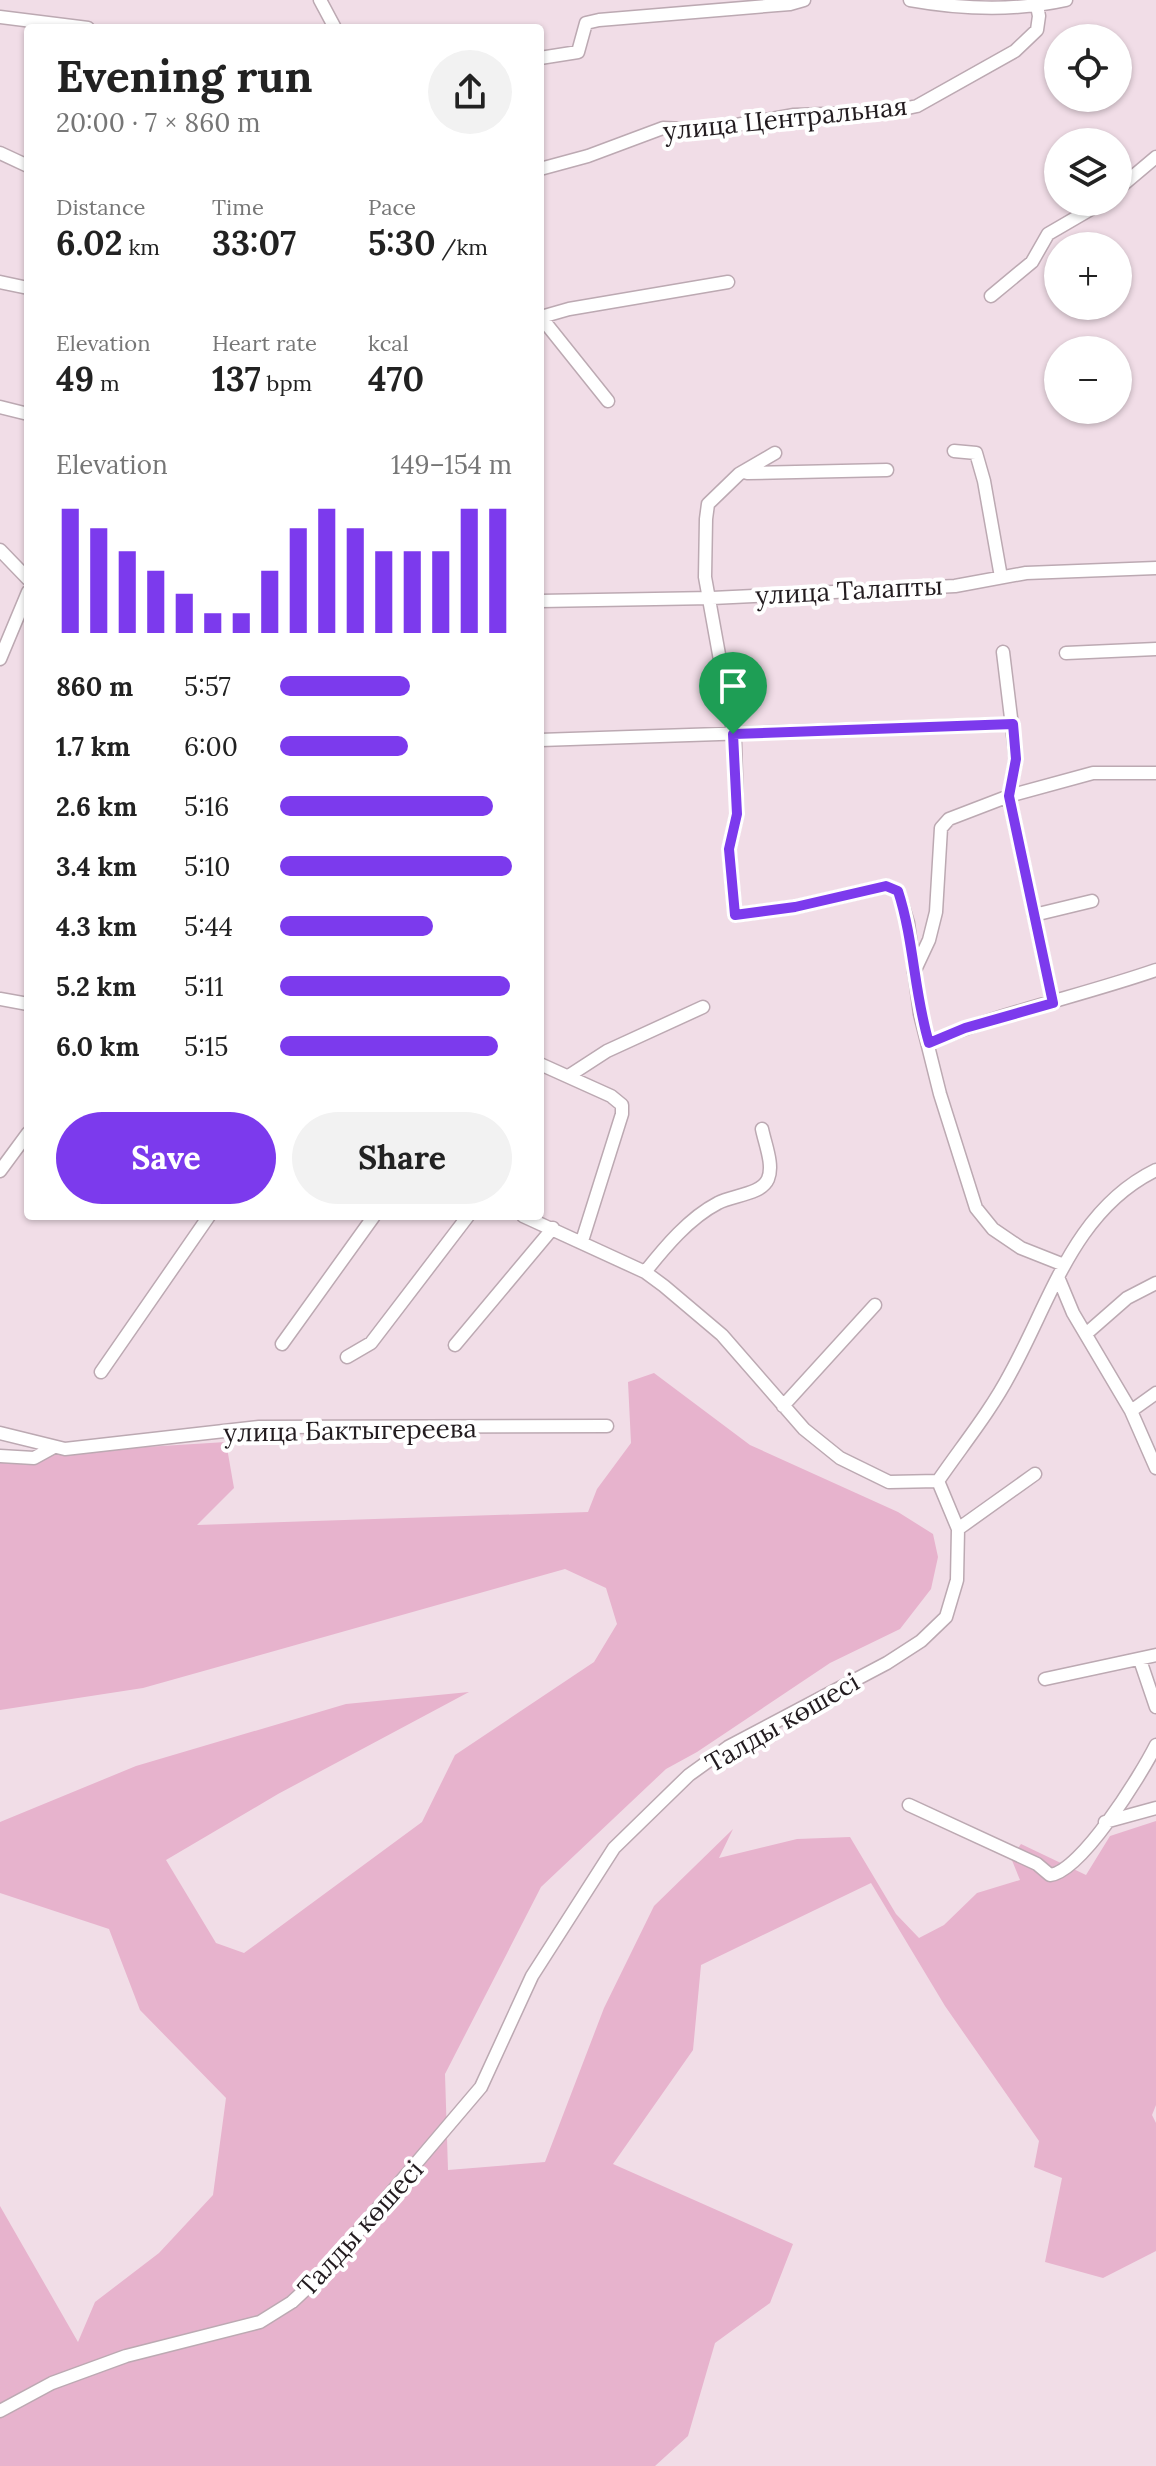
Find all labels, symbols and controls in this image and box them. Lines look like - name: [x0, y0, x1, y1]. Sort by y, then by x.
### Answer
- map controls: [1044, 24, 1132, 424]
- button: locate: [1044, 24, 1132, 112]
- text: Evening run: [56, 48, 313, 104]
- button: share: [428, 50, 512, 134]
- street label: улица Центральная: [661, 89, 909, 147]
- text: 20:00 · 7 × 860 m: [56, 106, 260, 139]
- button: layers: [1044, 128, 1132, 216]
- text: Distance: [56, 193, 146, 221]
- text: Time: [212, 193, 264, 221]
- text: Pace: [368, 193, 416, 221]
- text: 6.02: [56, 221, 123, 264]
- text: 33:07: [212, 221, 296, 264]
- text: 5:30: [368, 221, 436, 264]
- button: +: [1044, 232, 1132, 320]
- text: km: [123, 233, 160, 261]
- text: /km: [436, 233, 488, 261]
- text: Elevation: [56, 329, 151, 357]
- text: Heart rate: [212, 329, 317, 357]
- text: kcal: [368, 329, 409, 357]
- button: −: [1044, 336, 1132, 424]
- text: 49: [56, 357, 94, 400]
- text: 137: [212, 357, 261, 400]
- text: 470: [368, 357, 424, 400]
- text: m: [94, 369, 120, 397]
- text: bpm: [261, 369, 312, 397]
- text: Elevation: [56, 448, 168, 481]
- text: 149–154 m: [391, 448, 512, 481]
- street label: улица Талапты: [754, 569, 944, 611]
- pin: [699, 652, 767, 734]
- icon: arrive: [711, 664, 755, 708]
- text: 860 m: [56, 670, 133, 703]
- text: 5:57: [184, 670, 231, 703]
- text: 1.7 km: [56, 730, 130, 763]
- text: 6:00: [184, 730, 238, 763]
- text: 2.6 km: [56, 790, 137, 823]
- text: 5:16: [184, 790, 229, 823]
- text: 3.4 km: [56, 850, 137, 883]
- text: 5:10: [184, 850, 230, 883]
- text: 4.3 km: [56, 910, 137, 943]
- text: 5:44: [184, 910, 233, 943]
- text: 5.2 km: [56, 970, 136, 1003]
- text: 5:11: [184, 970, 224, 1003]
- text: 6.0 km: [56, 1030, 139, 1063]
- text: 5:15: [184, 1030, 228, 1063]
- button: Save: [56, 1112, 276, 1204]
- button: Share: [292, 1112, 512, 1204]
- street label: улица Бактыгереева: [223, 1411, 477, 1449]
- street label: Талды көшесі: [699, 1665, 865, 1779]
- street label: Талды көшесі: [290, 2153, 430, 2303]

